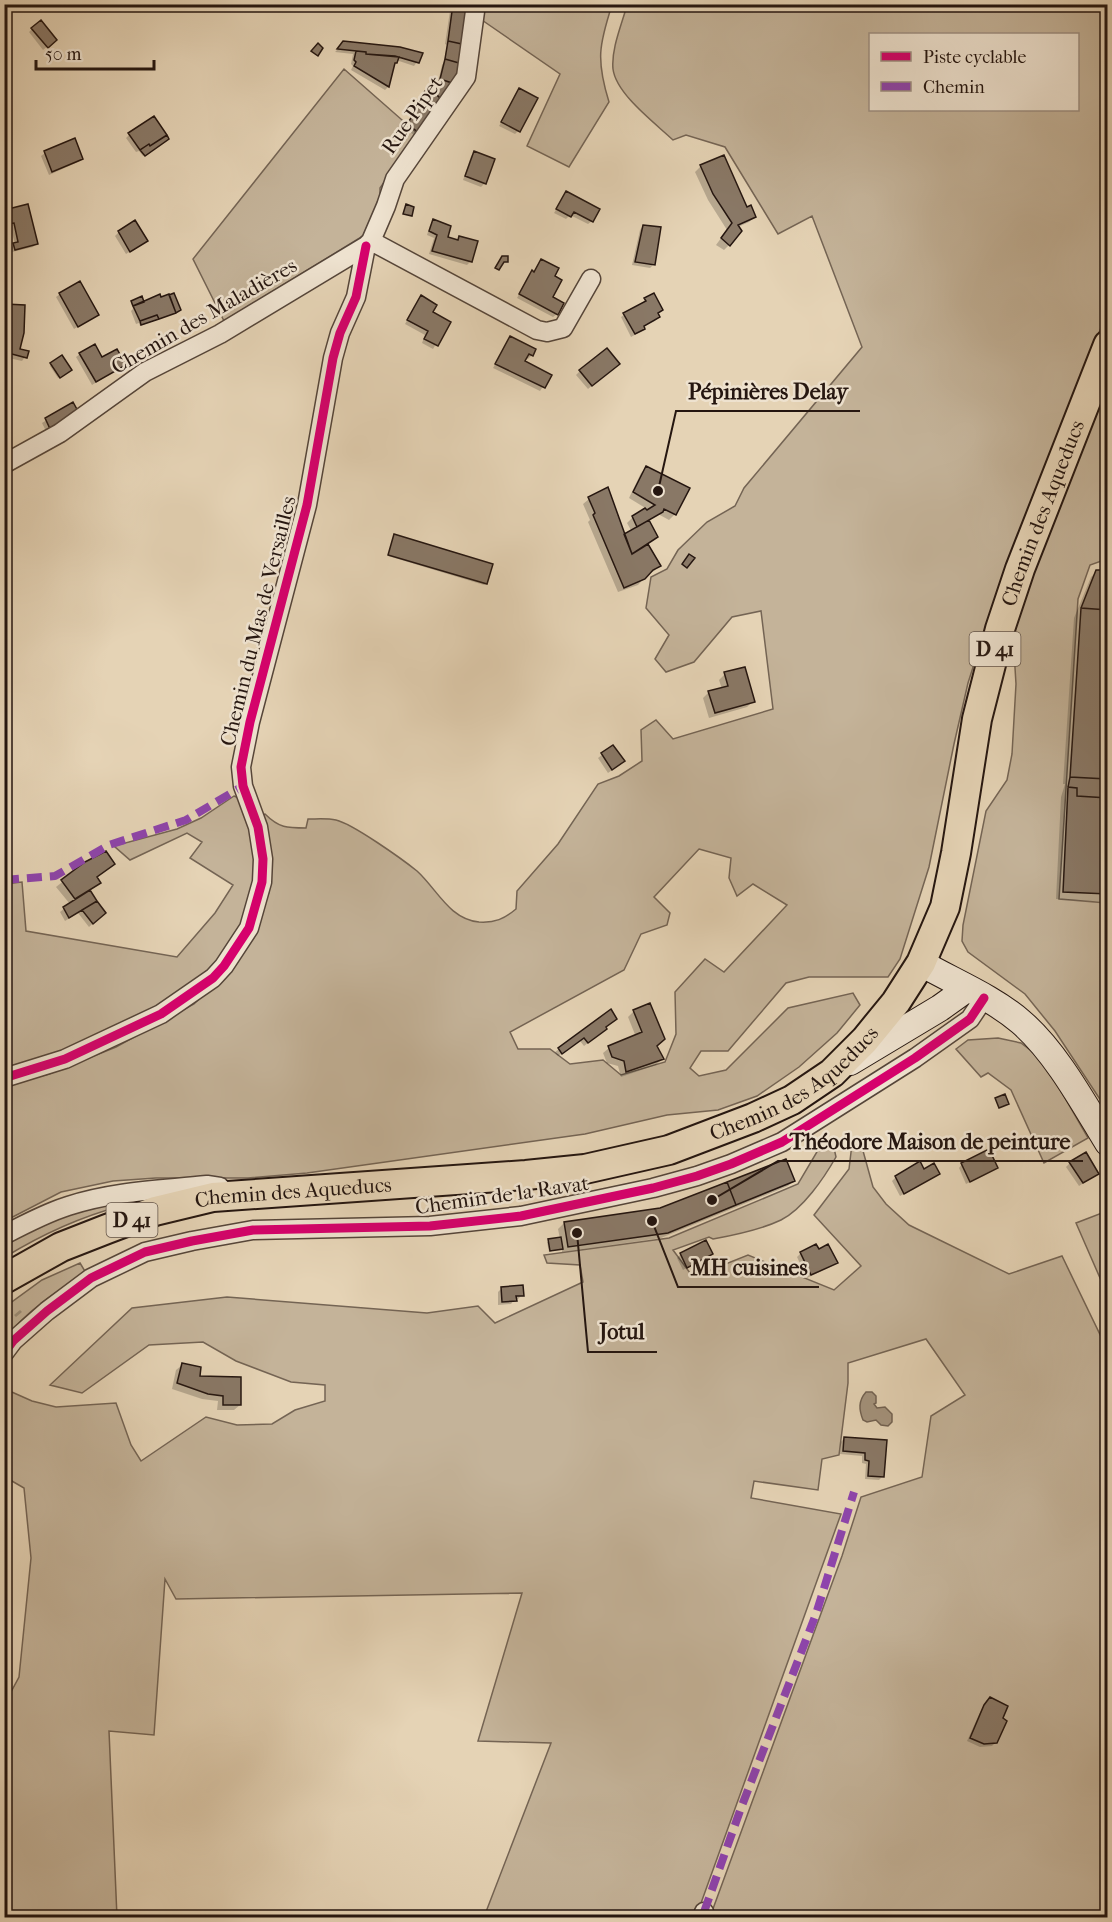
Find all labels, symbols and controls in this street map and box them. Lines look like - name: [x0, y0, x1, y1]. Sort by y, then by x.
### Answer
- scale bar: [36, 33, 154, 71]
- legend: [869, 33, 1079, 111]
- text: 50 m: [45, 44, 82, 65]
- text: Piste cyclable: [923, 47, 1026, 68]
- street label: Rue Pipet: [376, 71, 448, 159]
- text: Chemin: [923, 77, 985, 98]
- street label: Chemin des Maladières: [107, 253, 301, 379]
- callout: Pépinières Delay: [676, 371, 860, 411]
- text: Pépinières Delay: [688, 379, 849, 405]
- street label: Chemin des Aqueducs: [996, 416, 1089, 609]
- street label: Chemin du Mas de Versailles: [215, 493, 301, 749]
- road number: D 41: [970, 632, 1020, 666]
- street label: Chemin des Aqueducs: [706, 1021, 883, 1145]
- callout: Théodore Maison de peinture: [778, 1121, 1083, 1161]
- text: Théodore Maison de peinture: [789, 1129, 1070, 1155]
- street label: Chemin de la Ravat: [414, 1171, 591, 1219]
- street label: Chemin des Aqueducs: [192, 1172, 393, 1213]
- road number: D 41: [106, 1203, 158, 1237]
- callout: MH cuisines: [678, 1247, 819, 1287]
- text: MH cuisines: [689, 1255, 808, 1281]
- callout: Jotul: [588, 1312, 657, 1352]
- text: Jotul: [597, 1319, 646, 1345]

